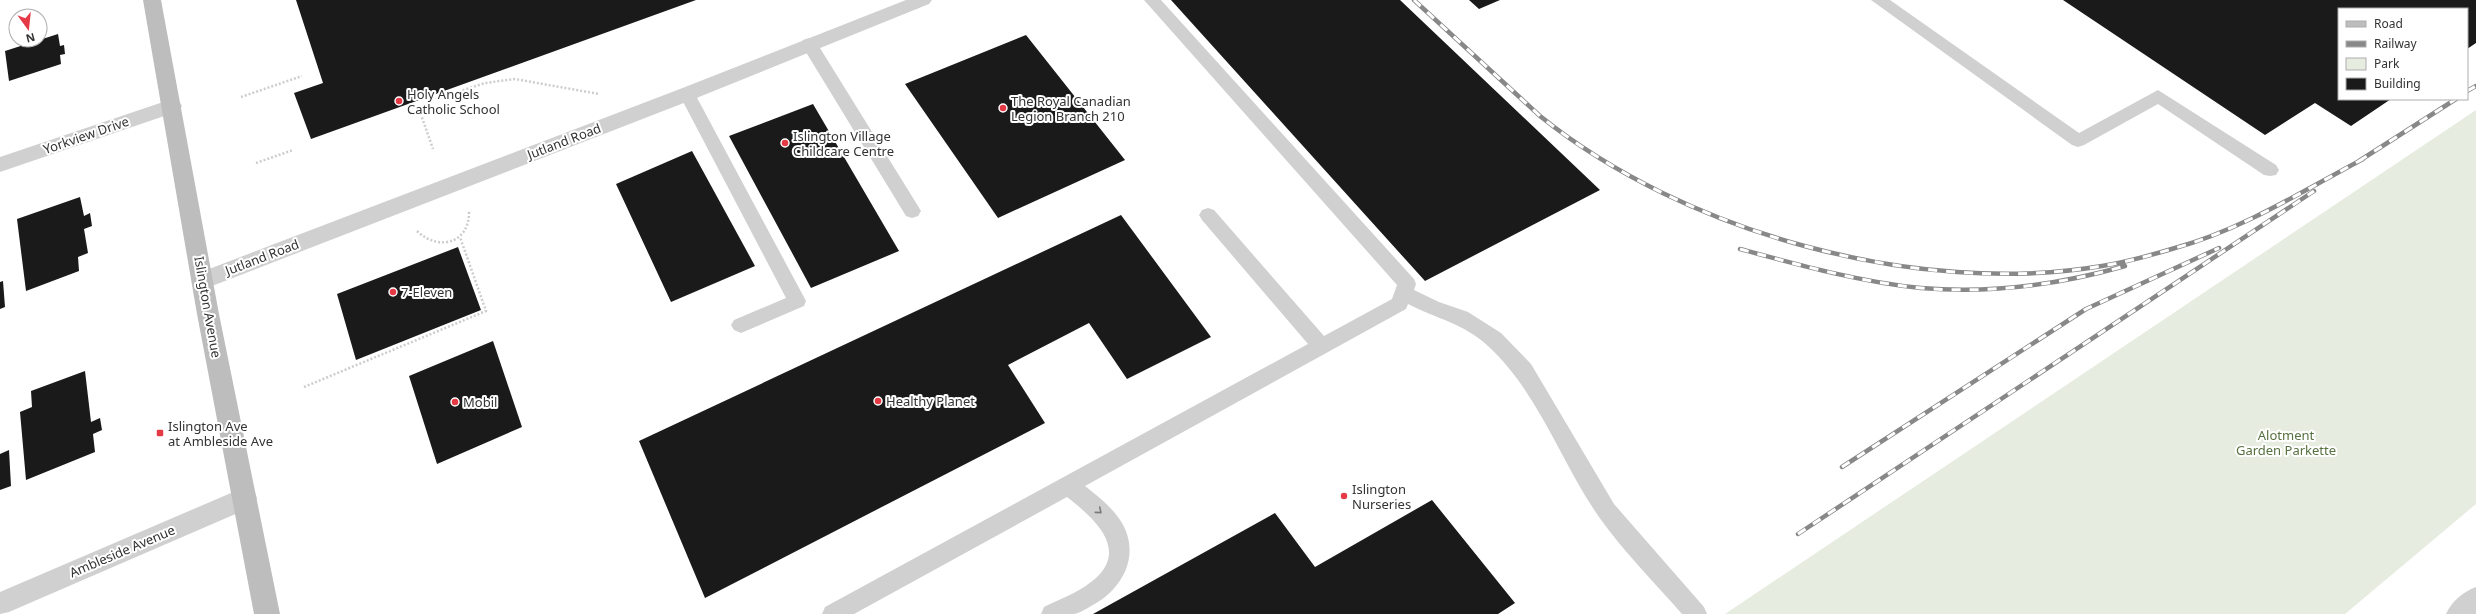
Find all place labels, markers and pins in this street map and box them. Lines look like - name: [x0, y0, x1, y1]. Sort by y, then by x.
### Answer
- place label: Holy Angels Catholic School: [407, 85, 500, 118]
- place label: The Royal Canadian Legion Branch 210: [1011, 92, 1131, 125]
- marker: Holy Angels Catholic School: [394, 96, 404, 106]
- marker: The Royal Canadian Legion Branch 210: [998, 103, 1008, 113]
- place label: Islington Village Childcare Centre: [793, 127, 894, 160]
- marker: Islington Village Childcare Centre: [780, 138, 790, 148]
- place label: 7-Eleven: [401, 283, 452, 301]
- marker: 7-Eleven: [388, 287, 398, 297]
- place label: Healthy Planet: [886, 392, 975, 410]
- place label: Mobil: [463, 393, 497, 411]
- marker: Healthy Planet: [873, 396, 883, 406]
- marker: Mobil: [450, 397, 460, 407]
- place label: Islington Ave at Ambleside Ave: [168, 417, 273, 450]
- marker: Islington Ave at Ambleside Ave: [155, 428, 165, 438]
- place label: Islington Nurseries: [1352, 480, 1411, 513]
- marker: Islington Nurseries: [1339, 491, 1349, 501]

